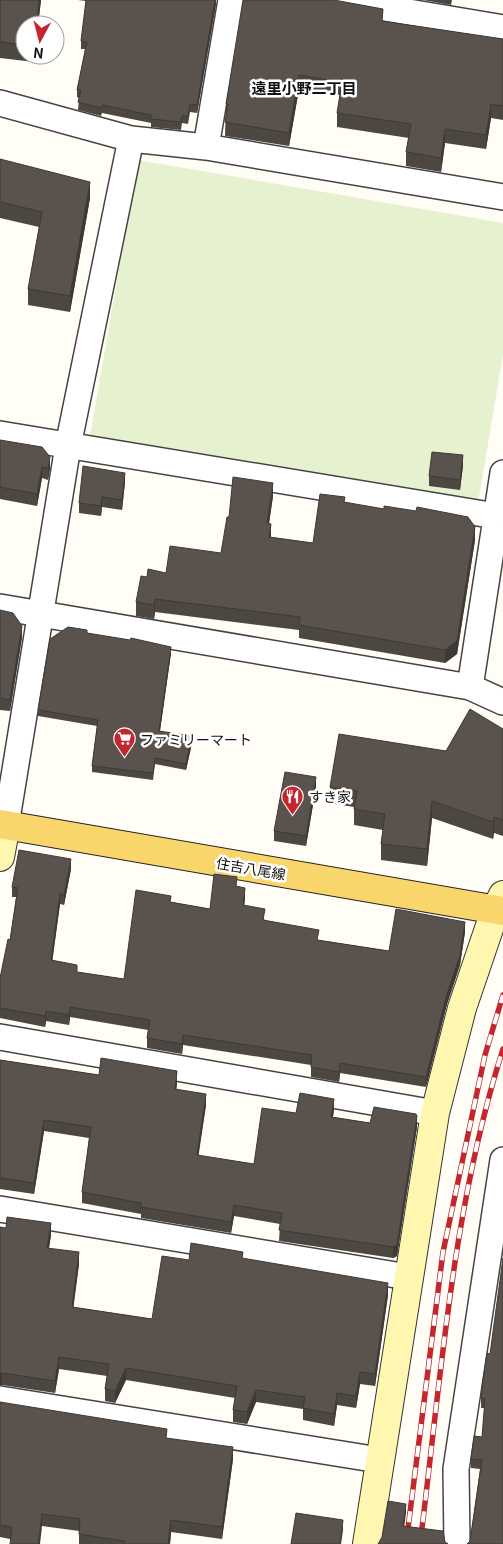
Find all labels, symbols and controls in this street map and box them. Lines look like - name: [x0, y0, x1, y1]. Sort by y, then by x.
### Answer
- north arrow: [15, 15, 65, 65]
- text: N: [32, 43, 45, 64]
- district label: 遠里小野二丁目: [251, 77, 357, 98]
- supermarket icon: ファミリーマート: [112, 727, 136, 758]
- place label: ファミリーマート: [140, 729, 252, 749]
- restaurant icon: すき家: [281, 784, 305, 815]
- place label: すき家: [309, 786, 351, 806]
- street label: 住吉八尾線: [215, 852, 287, 884]

